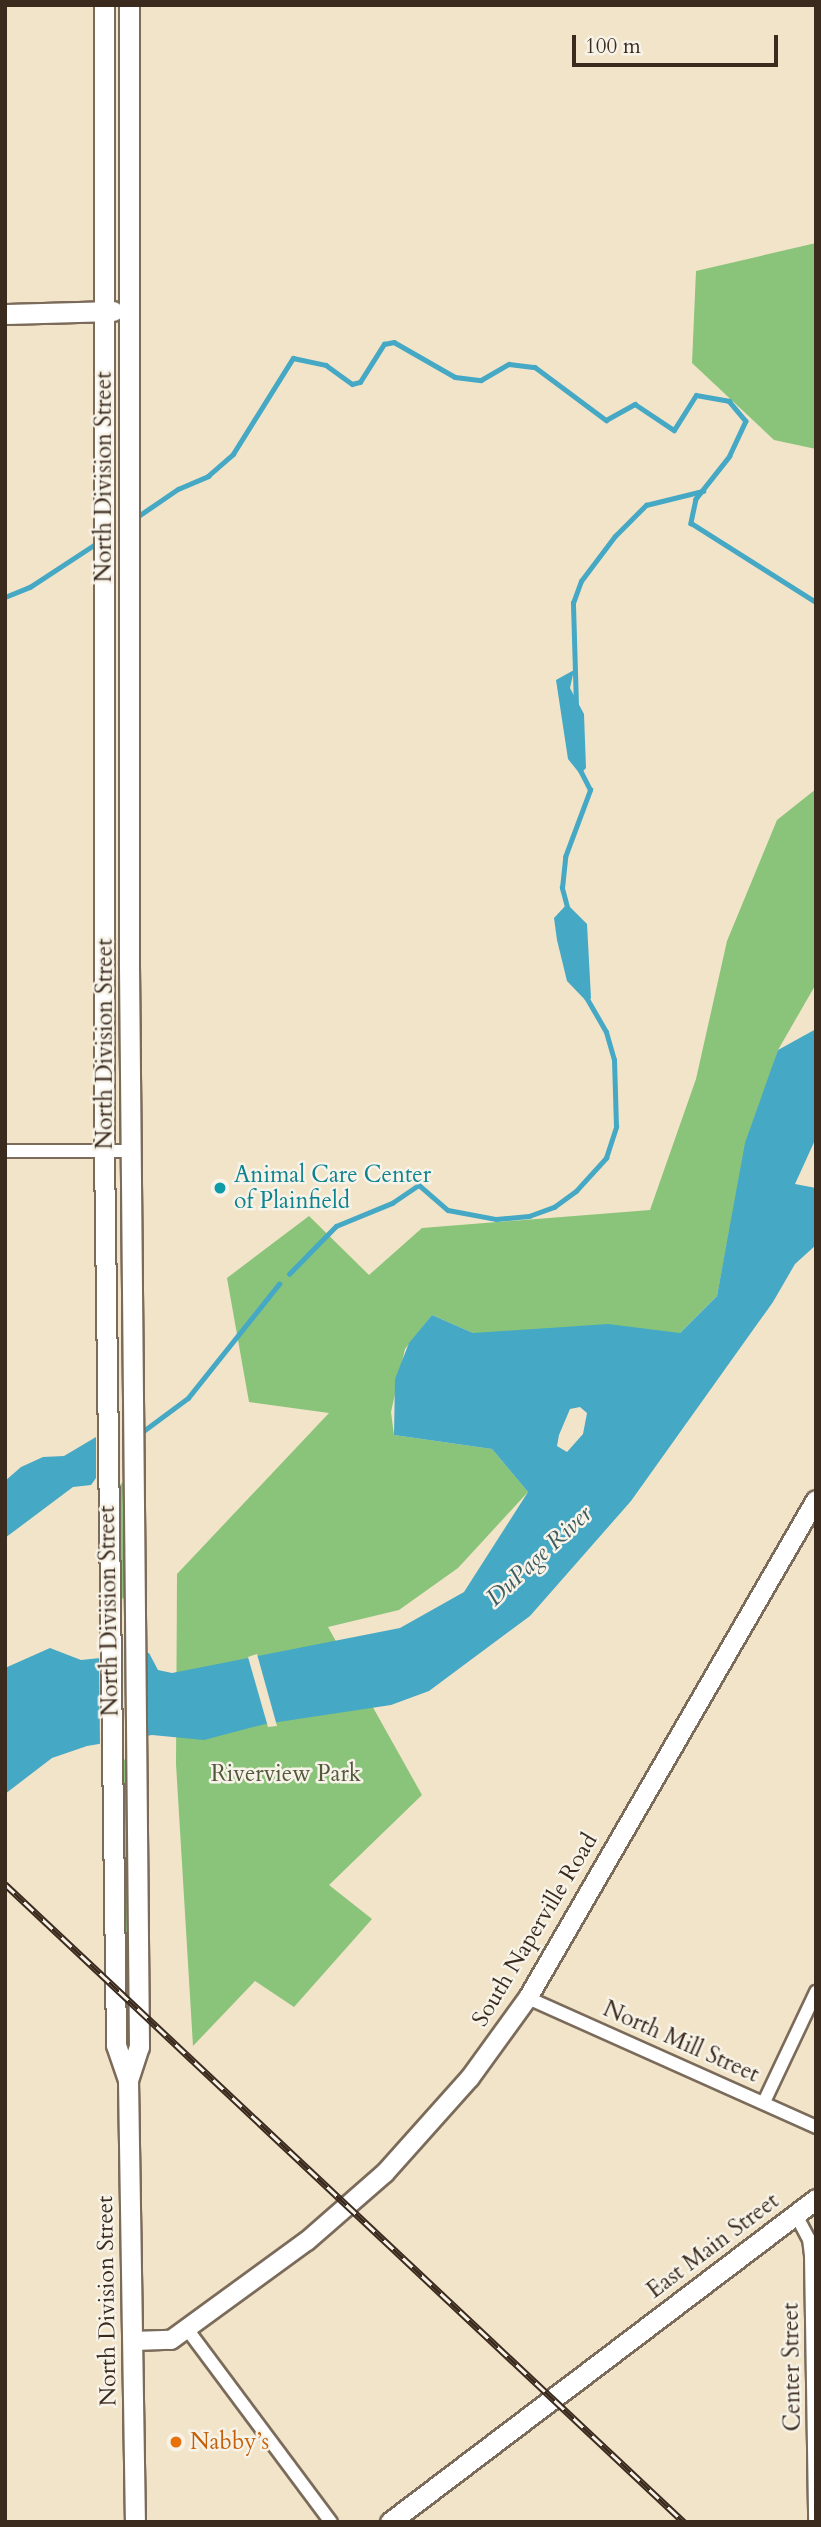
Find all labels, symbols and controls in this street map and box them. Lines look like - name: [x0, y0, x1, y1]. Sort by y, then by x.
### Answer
- scale bar: [576, 21, 782, 65]
- text: 100 m: [585, 32, 641, 61]
- street label: North Division Street: [90, 372, 118, 582]
- street label: North Division Street: [91, 939, 119, 1149]
- place label: Animal Care Center of Plainfield: [234, 1161, 431, 1215]
- marker: Animal Care Center of Plainfield: [212, 1180, 228, 1196]
- water label: DuPage River: [480, 1500, 598, 1612]
- street label: North Division Street: [93, 1505, 125, 1717]
- park label: Riverview Park: [211, 1760, 361, 1788]
- street label: South Naperville Road: [466, 1828, 604, 2032]
- street label: North Mill Street: [599, 1995, 763, 2089]
- street label: East Main Street: [642, 2187, 784, 2305]
- street label: North Division Street: [91, 2195, 123, 2407]
- street label: Center Street: [777, 2302, 807, 2432]
- place label: Nabby’s: [190, 2428, 269, 2456]
- marker: Nabby’s: [168, 2434, 184, 2450]

